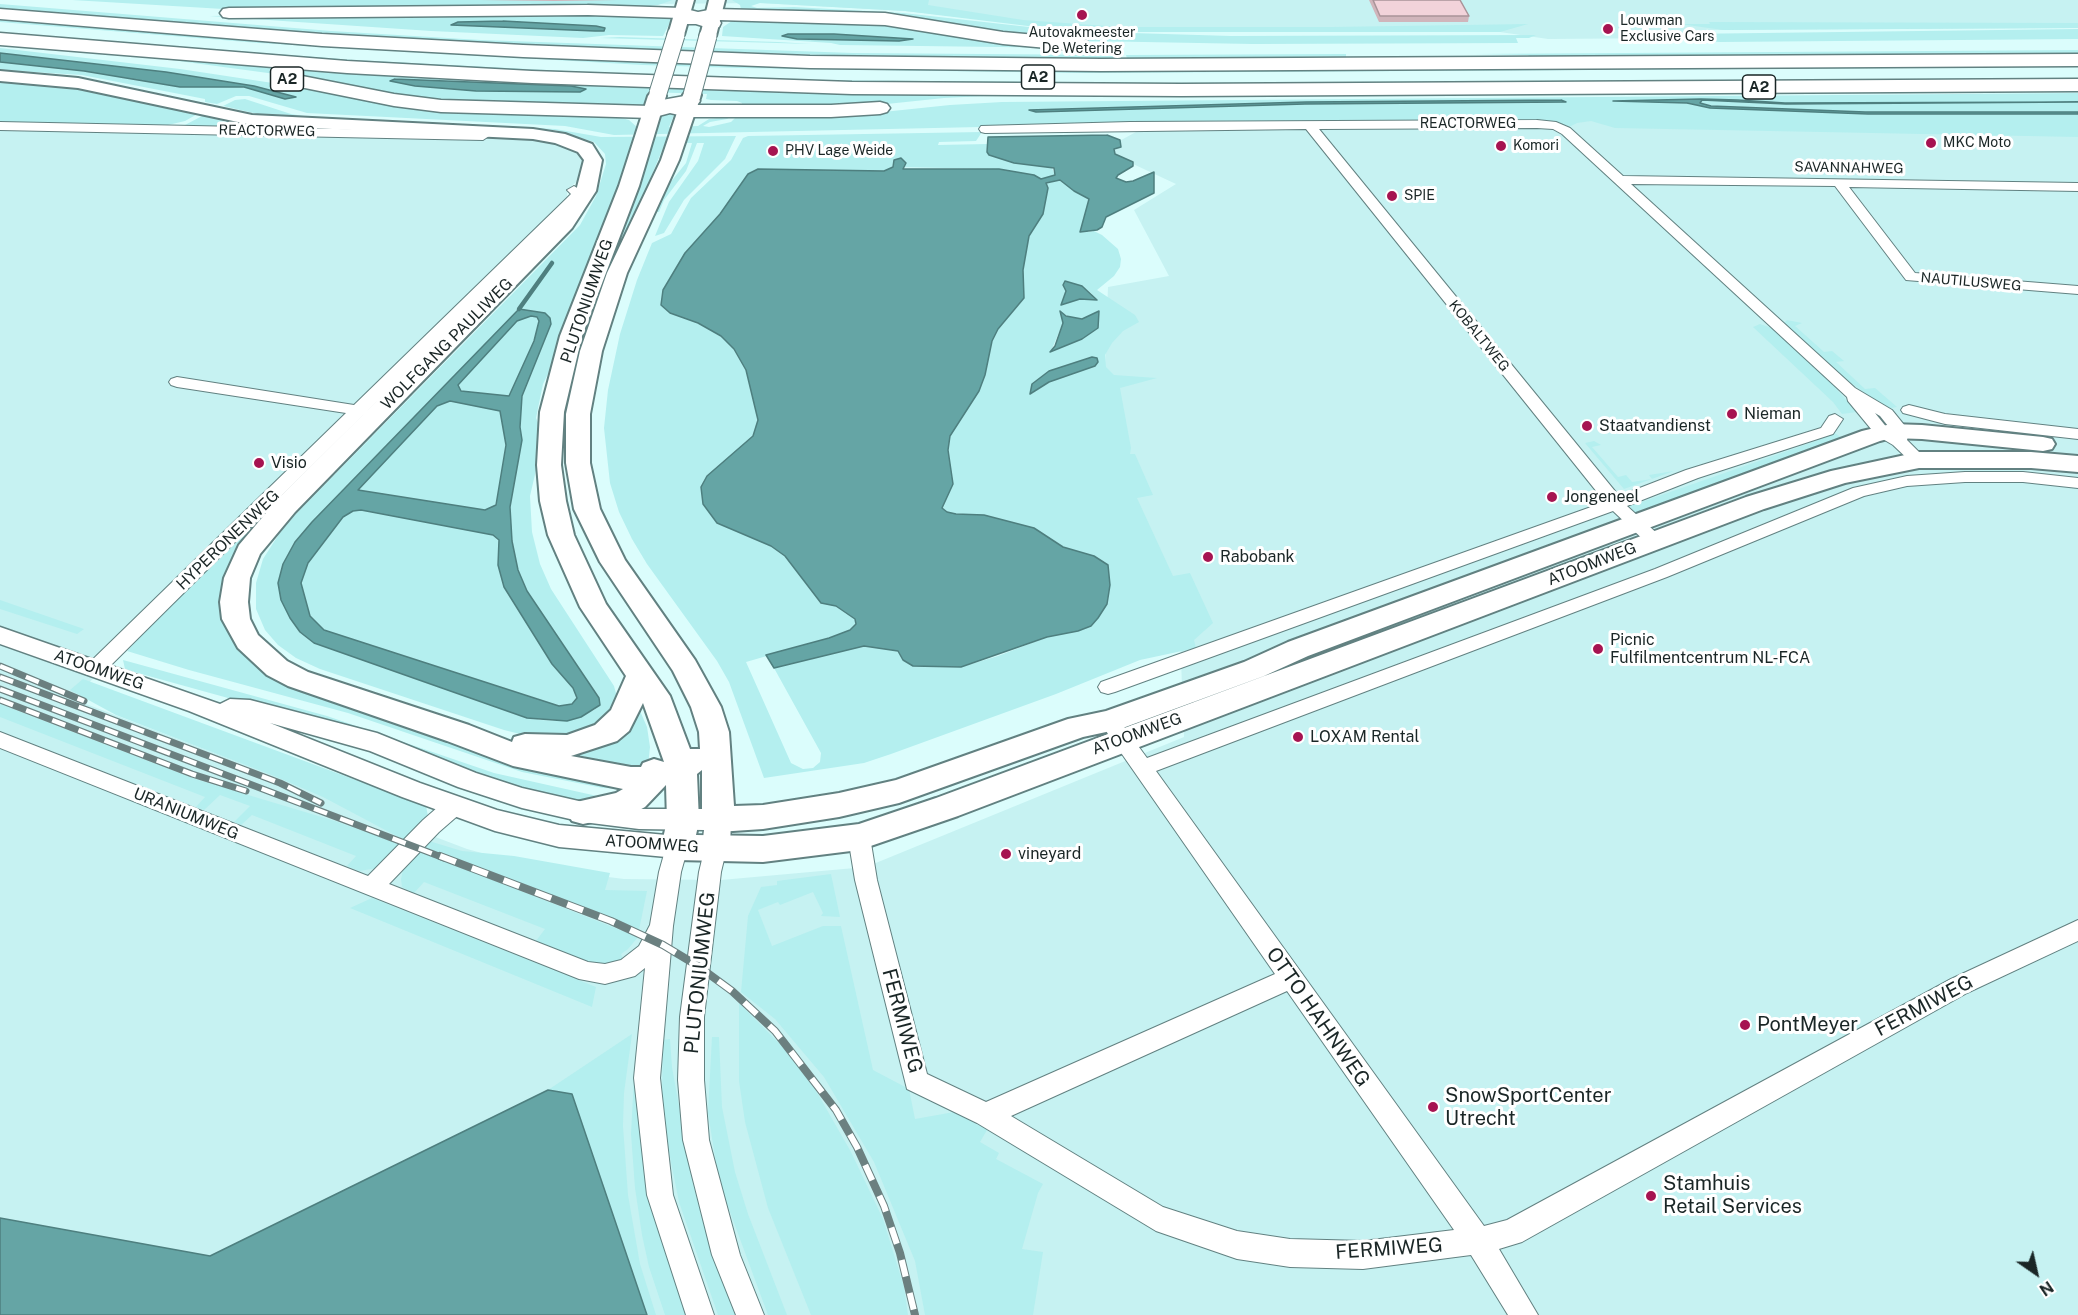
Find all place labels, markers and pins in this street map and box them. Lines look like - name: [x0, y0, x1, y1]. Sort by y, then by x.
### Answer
- marker: Autovakmeester De Wetering: [1075, 8, 1089, 22]
- place label: Louwman Exclusive Cars: [1620, 13, 1714, 46]
- marker: Louwman Exclusive Cars: [1601, 22, 1615, 36]
- place label: Autovakmeester De Wetering: [1029, 25, 1135, 57]
- place label: MKC Moto: [1943, 135, 2011, 151]
- marker: MKC Moto: [1924, 136, 1938, 150]
- place label: Komori: [1513, 138, 1559, 154]
- marker: Komori: [1494, 139, 1508, 153]
- place label: PHV Lage Weide: [785, 143, 893, 159]
- marker: PHV Lage Weide: [766, 144, 780, 158]
- place label: SPIE: [1404, 188, 1435, 204]
- marker: SPIE: [1385, 189, 1399, 203]
- place label: Nieman: [1744, 404, 1801, 424]
- marker: Nieman: [1725, 407, 1739, 421]
- place label: Staatvandienst: [1599, 416, 1711, 436]
- marker: Staatvandienst: [1580, 419, 1594, 433]
- place label: Visio: [271, 453, 307, 473]
- marker: Visio: [252, 456, 266, 470]
- place label: Jongeneel: [1564, 487, 1639, 507]
- marker: Jongeneel: [1545, 490, 1559, 504]
- place label: Rabobank: [1220, 547, 1295, 567]
- marker: Rabobank: [1201, 550, 1215, 564]
- place label: Picnic Fulfilmentcentrum NL-FCA: [1610, 630, 1810, 668]
- marker: Picnic Fulfilmentcentrum NL-FCA: [1591, 642, 1605, 656]
- place label: LOXAM Rental: [1310, 727, 1419, 747]
- marker: LOXAM Rental: [1291, 730, 1305, 744]
- place label: vineyard: [1018, 844, 1081, 864]
- marker: vineyard: [999, 847, 1013, 861]
- place label: PontMeyer: [1757, 1013, 1858, 1037]
- marker: PontMeyer: [1738, 1018, 1752, 1032]
- place label: SnowSportCenter Utrecht: [1445, 1084, 1611, 1131]
- marker: SnowSportCenter Utrecht: [1426, 1100, 1440, 1114]
- place label: Stamhuis Retail Services: [1663, 1172, 1802, 1219]
- marker: Stamhuis Retail Services: [1644, 1189, 1658, 1203]

